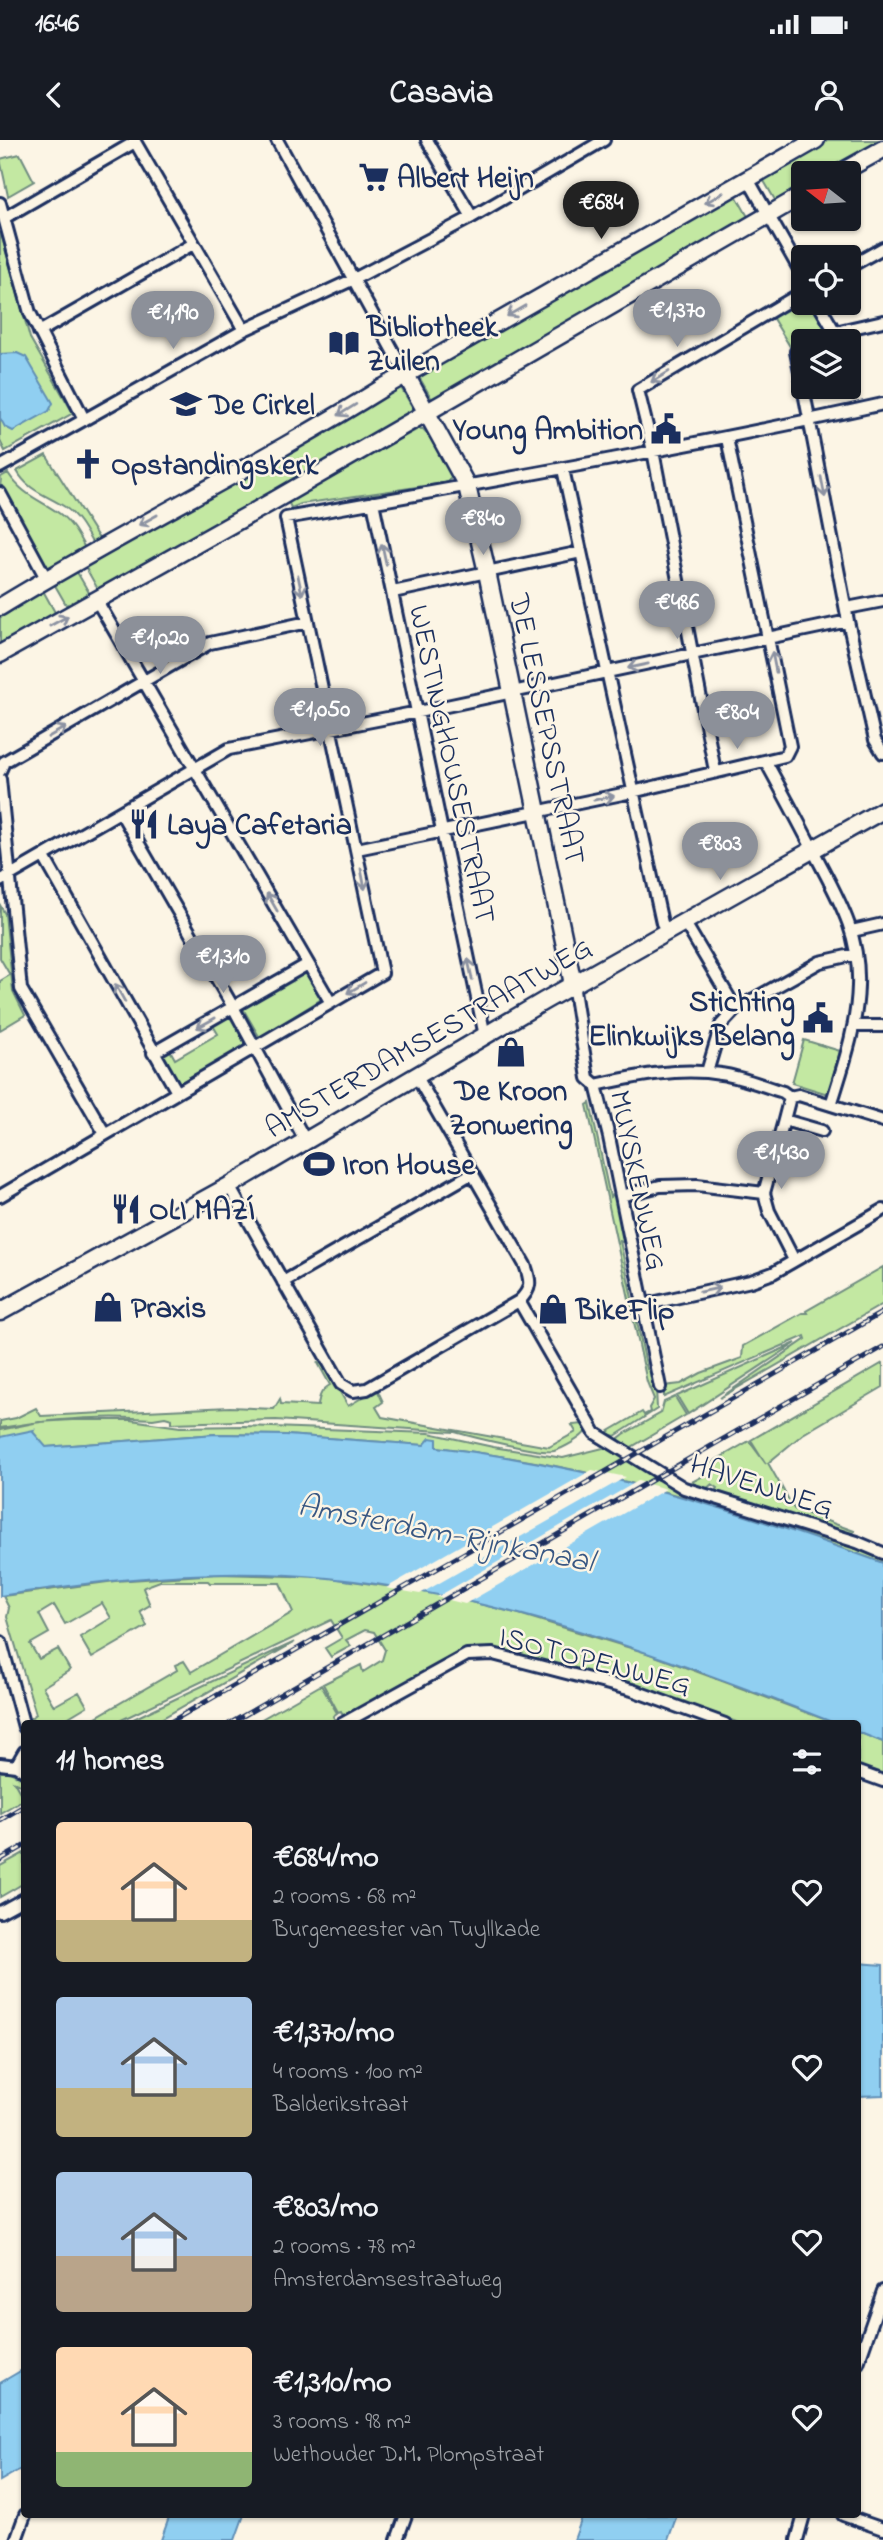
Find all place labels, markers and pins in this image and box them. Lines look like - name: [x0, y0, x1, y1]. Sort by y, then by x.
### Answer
- place label: Albert Heijn: [397, 158, 534, 202]
- supermarket icon: Albert Heijn: [357, 160, 391, 194]
- pin: €684: [560, 182, 642, 241]
- pin: €1,370: [620, 290, 734, 349]
- pin: €1,190: [116, 292, 230, 351]
- place label: Bibliotheek Zuilen: [365, 307, 499, 385]
- library icon: Bibliotheek Zuilen: [327, 326, 361, 360]
- place label: De Cirkel: [207, 385, 315, 429]
- school or university icon: De Cirkel: [169, 387, 203, 421]
- place label: Young Ambition: [452, 410, 643, 455]
- public building icon: Young Ambition: [649, 412, 683, 446]
- place label: Opstandingskerk: [111, 445, 319, 490]
- church icon: Opstandingskerk: [71, 447, 105, 481]
- pin: €840: [442, 498, 524, 557]
- pin: €486: [636, 582, 718, 641]
- pin: €1,020: [103, 616, 217, 676]
- pin: €1,050: [263, 688, 377, 748]
- pin: €804: [696, 692, 778, 751]
- place label: Laya Cafetaria: [167, 805, 352, 849]
- restaurant icon: Laya Cafetaria: [127, 807, 161, 841]
- pin: €803: [679, 822, 761, 882]
- pin: €1,310: [166, 936, 280, 995]
- place label: Stichting Elinkwijks Belang: [588, 982, 795, 1061]
- public building icon: Stichting Elinkwijks Belang: [801, 1001, 835, 1035]
- shop icon: De Kroon Zonwering: [494, 1035, 528, 1069]
- place label: De Kroon Zonwering: [449, 1071, 573, 1150]
- pin: €1,430: [724, 1132, 838, 1191]
- place label: Iron House: [342, 1145, 477, 1189]
- sports icon: Iron House: [302, 1147, 336, 1181]
- place label: OLI MAZÍ: [149, 1190, 255, 1234]
- restaurant icon: OLI MAZÍ: [109, 1192, 143, 1226]
- place label: Praxis: [131, 1288, 206, 1332]
- shop icon: Praxis: [91, 1290, 125, 1324]
- place label: BikeFlip: [574, 1290, 674, 1334]
- shop icon: BikeFlip: [536, 1292, 570, 1326]

